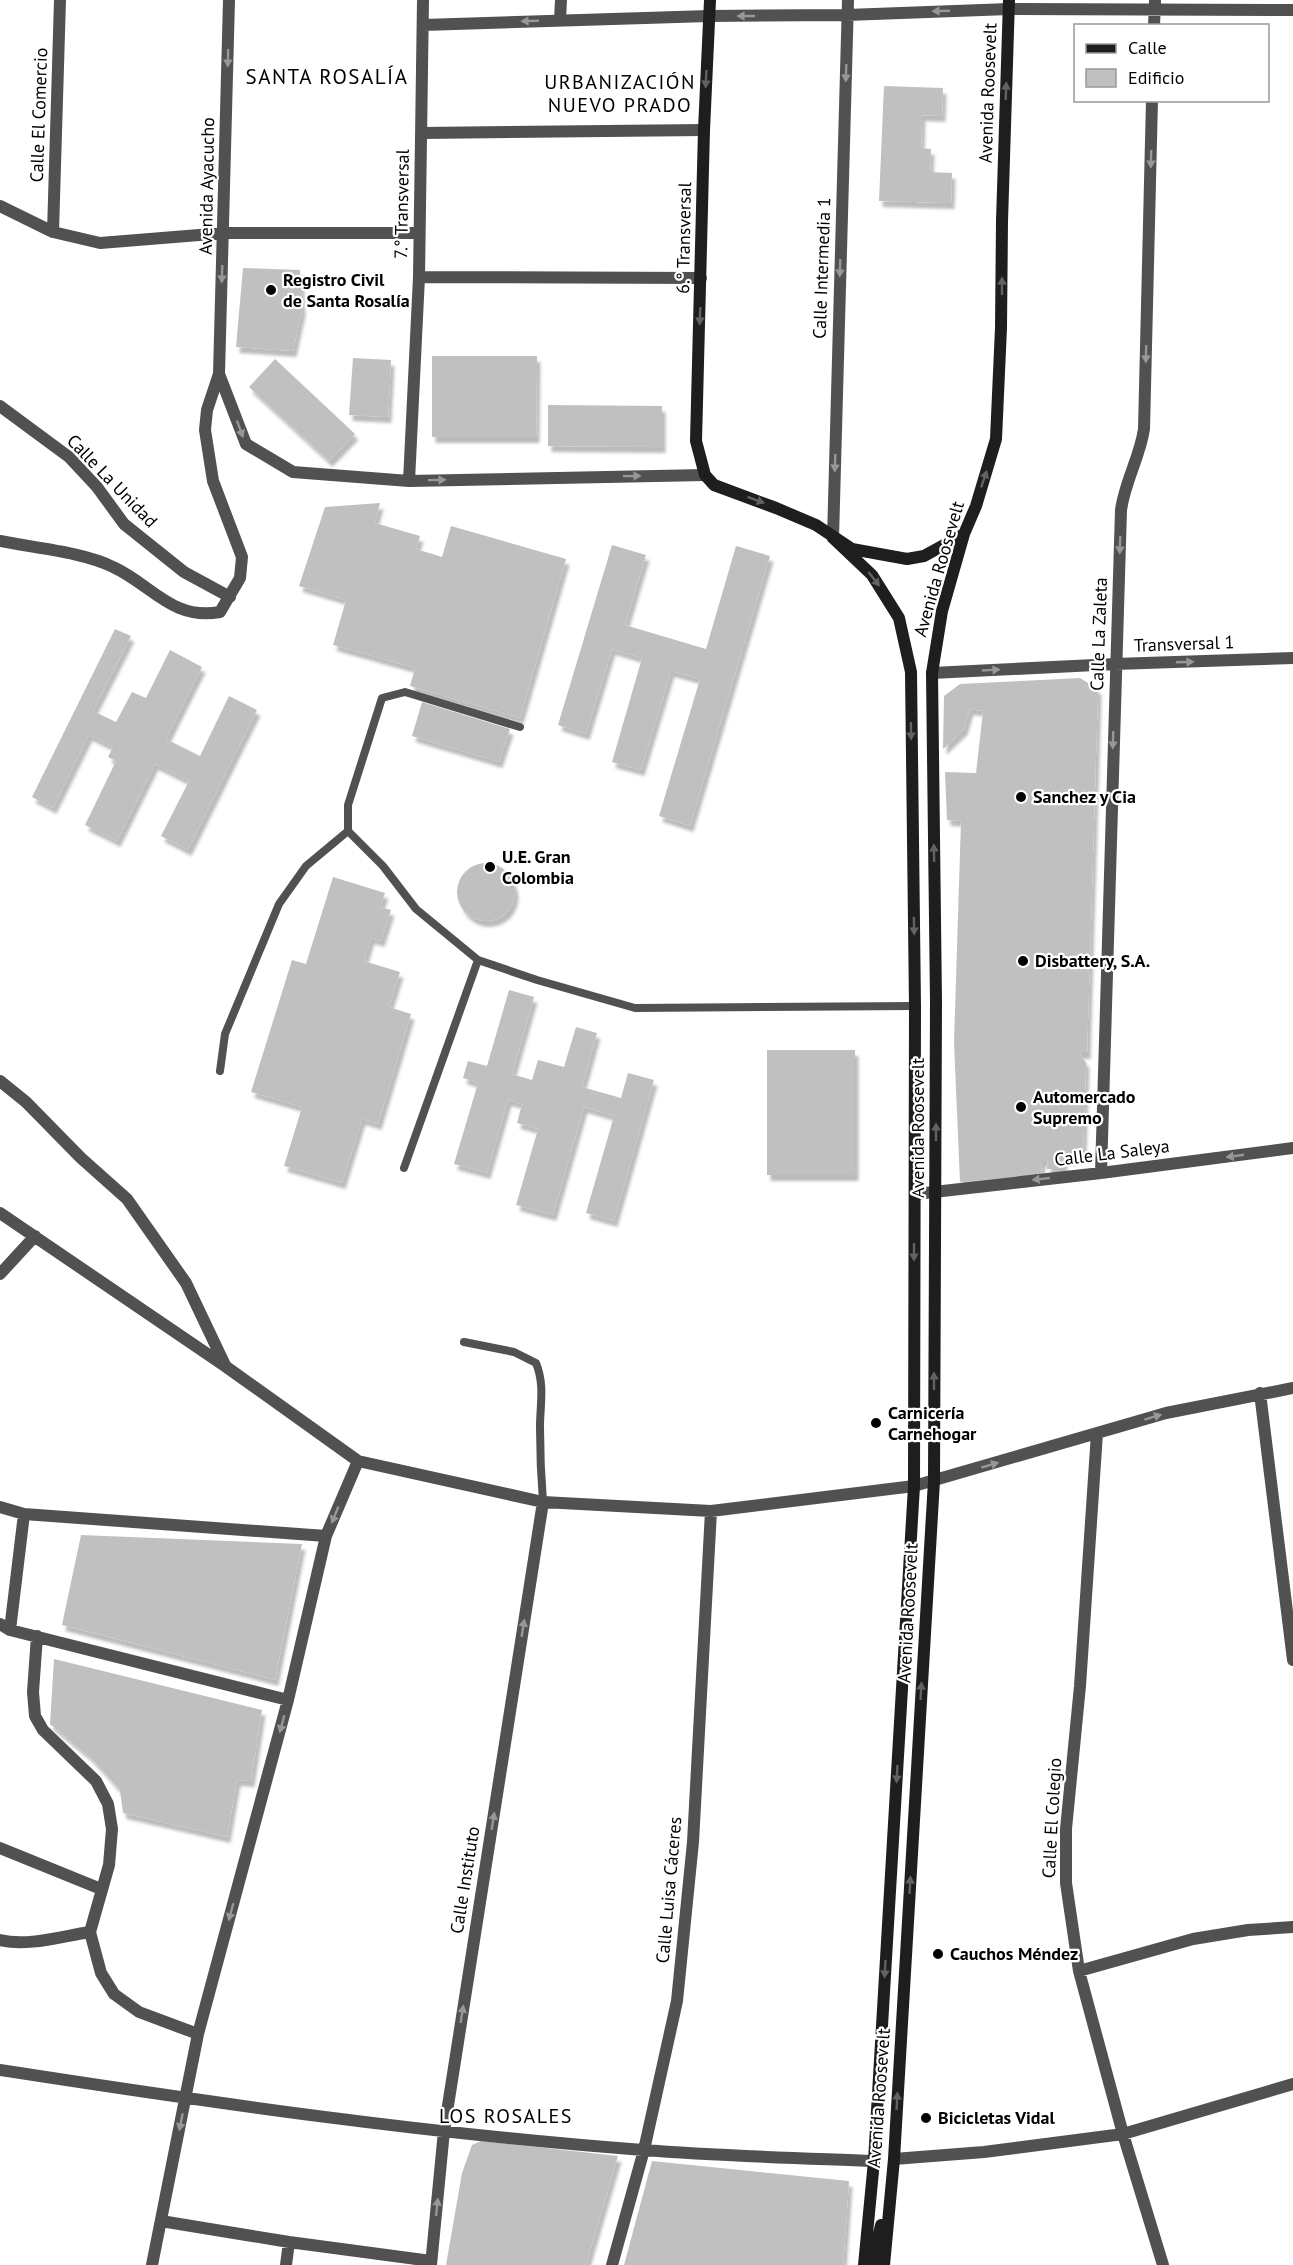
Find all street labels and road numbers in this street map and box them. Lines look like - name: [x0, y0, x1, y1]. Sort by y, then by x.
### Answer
- street label: Avenida Roosevelt: [974, 23, 1001, 163]
- street label: Calle El Comercio: [25, 47, 52, 183]
- street label: Avenida Ayacucho: [194, 117, 219, 255]
- street label: 7.° Transversal: [389, 148, 414, 259]
- street label: 6.° Transversal: [671, 181, 696, 294]
- street label: Calle Intermedia 1: [808, 197, 835, 339]
- street label: Calle La Unidad: [62, 429, 163, 532]
- street label: Avenida Roosevelt: [908, 498, 969, 639]
- street label: Calle La Zaleta: [1085, 577, 1112, 691]
- street label: Transversal 1: [1133, 630, 1235, 657]
- street label: Avenida Roosevelt: [906, 1058, 929, 1198]
- street label: Calle La Saleya: [1053, 1134, 1171, 1171]
- street label: Avenida Roosevelt: [892, 1542, 923, 1684]
- street label: Calle El Colegio: [1037, 1757, 1066, 1879]
- street label: Calle Luisa Cáceres: [651, 1816, 686, 1964]
- street label: Calle Instituto: [445, 1825, 484, 1935]
- street label: Avenida Roosevelt: [862, 2027, 895, 2169]

